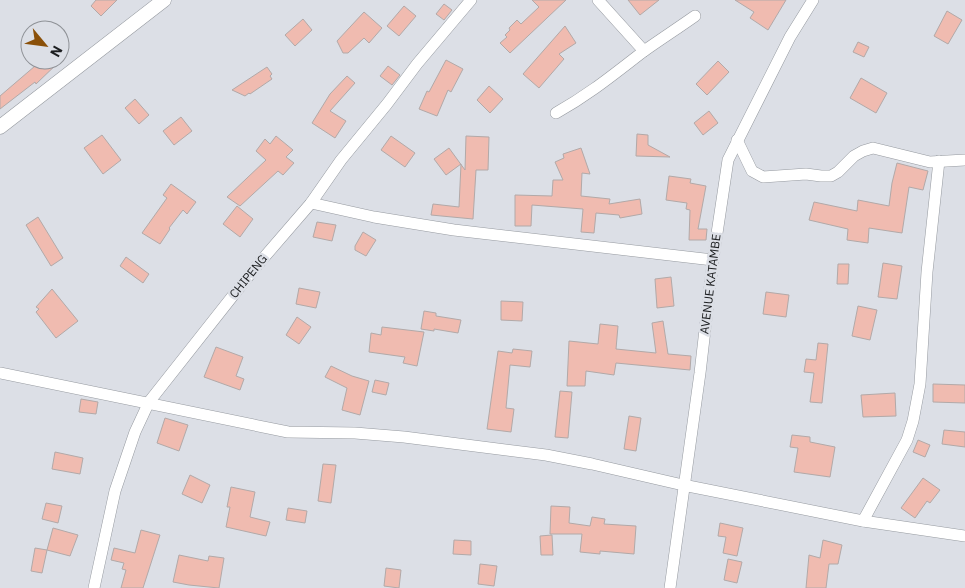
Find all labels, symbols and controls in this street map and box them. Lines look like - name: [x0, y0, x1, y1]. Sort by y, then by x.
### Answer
- north arrow: [20, 20, 70, 70]
- text: N: [46, 43, 67, 60]
- street label: AVENUE KATAMBE: [696, 233, 724, 335]
- street label: CHIPENG: [226, 251, 270, 301]

